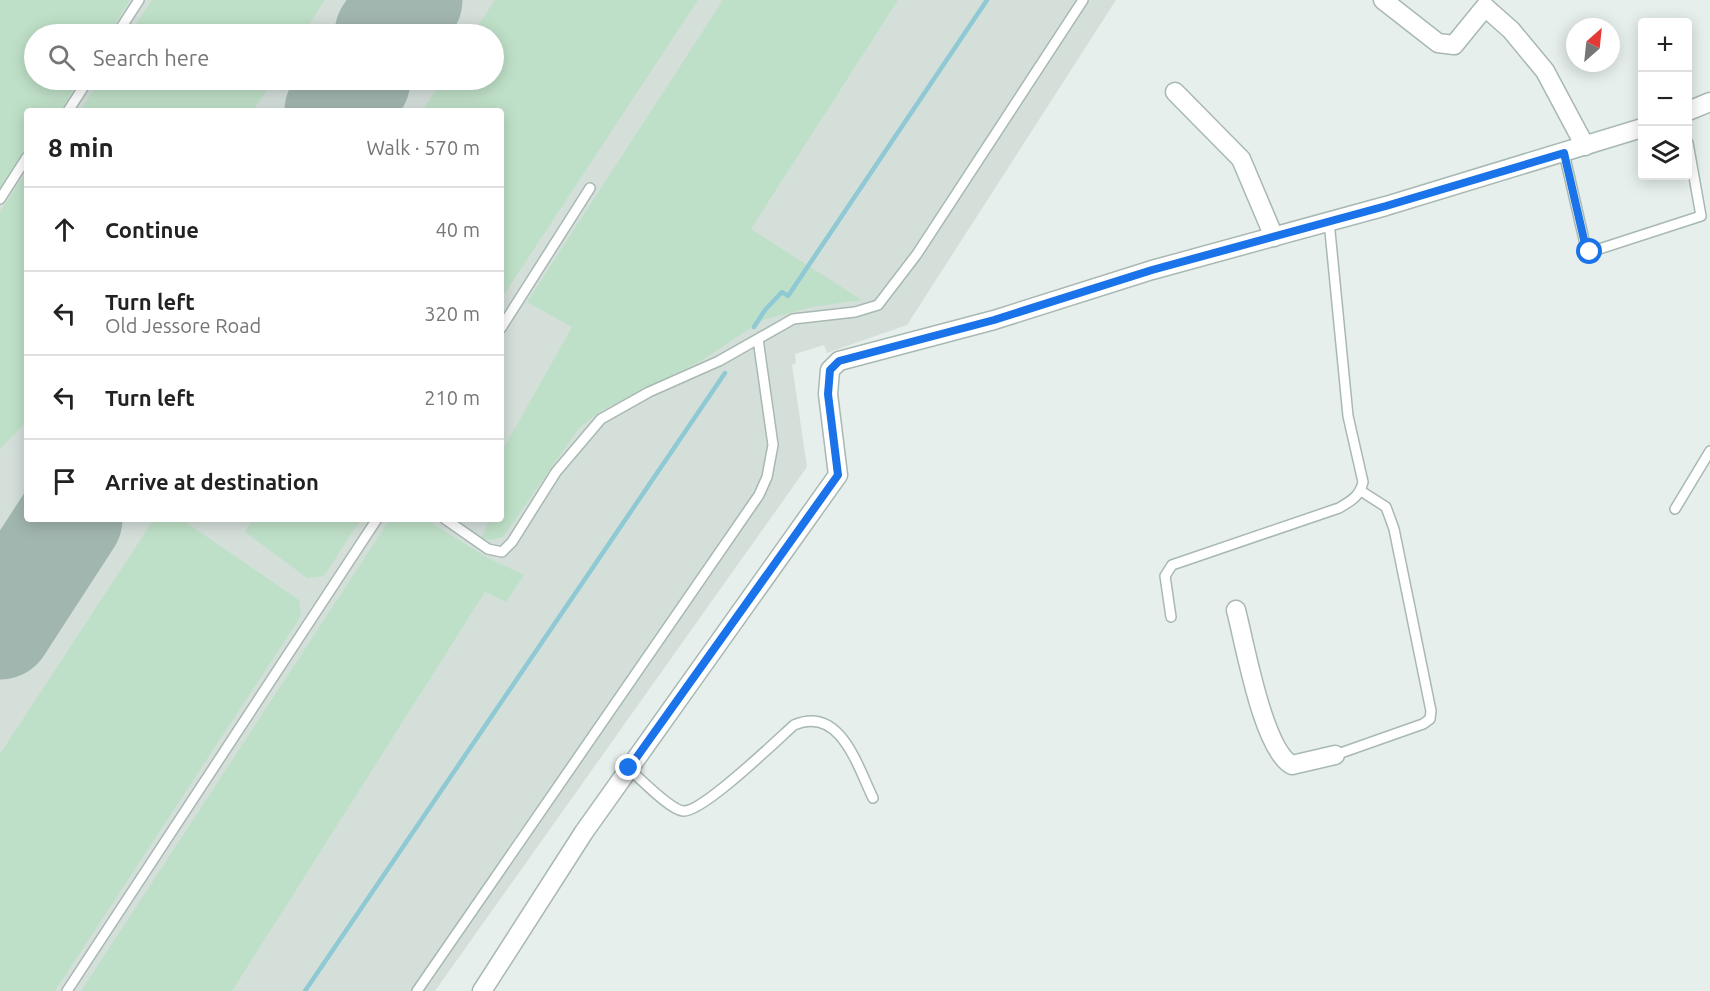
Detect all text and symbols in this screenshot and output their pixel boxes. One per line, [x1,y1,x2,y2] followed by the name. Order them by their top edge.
[1566,18,1620,72] north arrow
[1638,18,1692,180] map controls
[1638,18,1692,72] button: +
[24,24,504,90] search box
[45,41,78,74] icon: search
[93,45,209,70] text: Search here
[1638,72,1692,126] button: −
[1638,126,1692,180] button: layers
[48,133,114,162] text: 8 min
[367,136,480,159] text: Walk · 570 m
[48,213,81,246] icon: ahead
[105,217,199,242] text: Continue
[436,218,480,241] text: 40 m
[1576,238,1602,264] route start
[105,289,195,314] text: Turn left
[48,297,81,330] icon: left
[424,302,480,325] text: 320 m
[105,314,261,337] text: Old Jessore Road
[48,381,81,414] icon: left
[105,385,195,410] text: Turn left
[424,386,480,409] text: 210 m
[48,465,81,498] icon: arrive
[105,469,319,494] text: Arrive at destination
[615,754,641,780] route end

